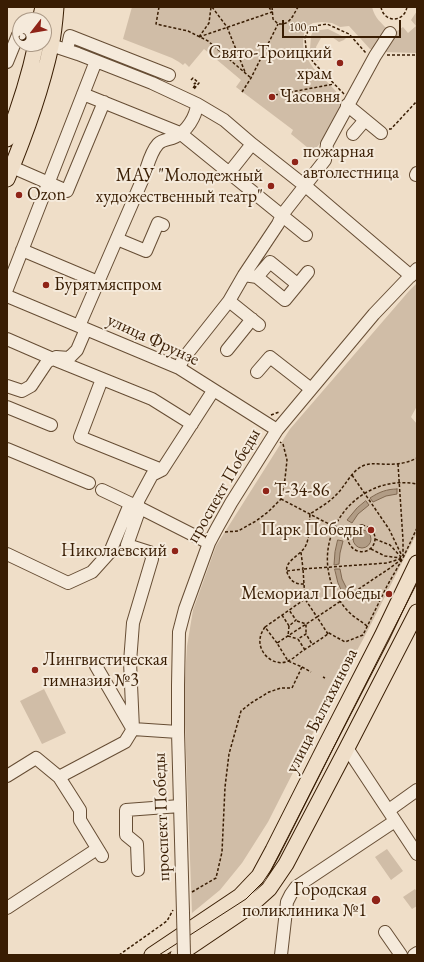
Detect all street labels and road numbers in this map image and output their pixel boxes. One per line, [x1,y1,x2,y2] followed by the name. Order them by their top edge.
[103,309,203,371] street label: улица Фрунзе
[183,425,265,547] street label: проспект Победы
[281,645,363,777] street label: улица Балтахинова
[149,752,175,882] street label: проспект Победы

